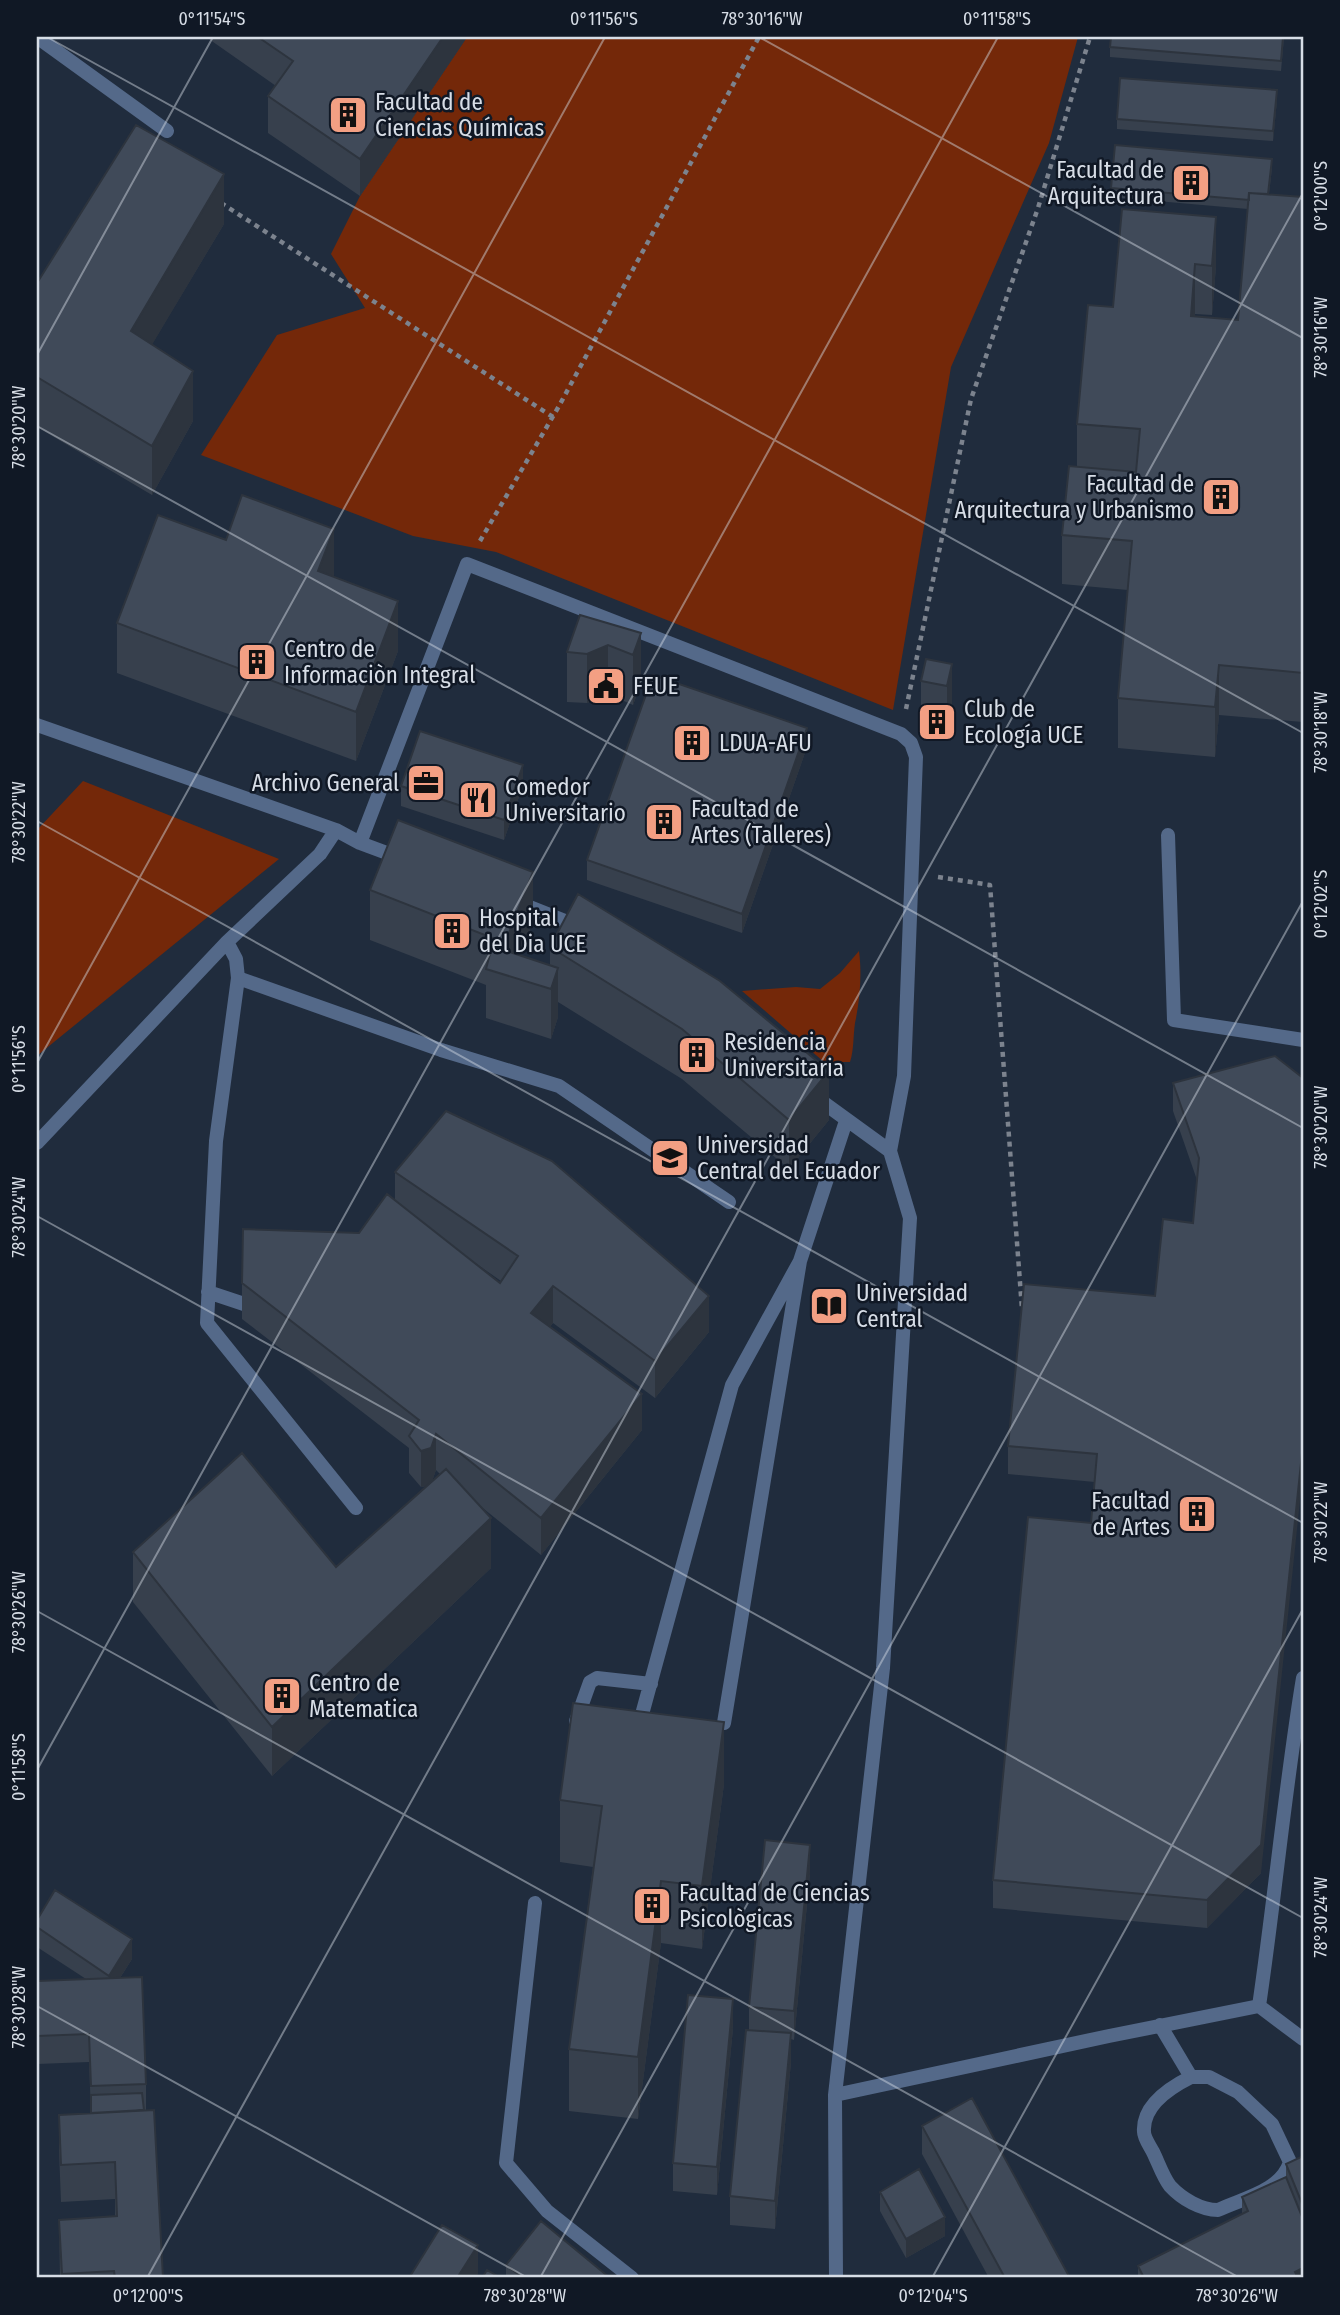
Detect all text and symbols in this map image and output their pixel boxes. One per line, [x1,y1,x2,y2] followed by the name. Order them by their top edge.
[178,8,246,30] text: 0°11'54"S
[570,8,638,30] text: 0°11'56"S
[721,8,803,30] text: 78°30'16"W
[963,8,1031,30] text: 0°11'58"S
[375,88,544,142] place label: Facultad de Ciencias Químicas
[327,94,369,136] building icon: Facultad de Ciencias Químicas
[1048,156,1164,210] place label: Facultad de Arquitectura
[1310,161,1332,231] text: 0°12'00"S
[1170,162,1212,204] building icon: Facultad de Arquitectura
[1310,296,1332,378] text: 78°30'16"W
[8,385,30,468] text: 78°30'20"W
[954,470,1194,524] place label: Facultad de Arquitectura y Urbanismo
[1200,476,1242,518] building icon: Facultad de Arquitectura y Urbanismo
[284,635,475,689] place label: Centro de Informaciòn Integral
[236,641,278,683] building icon: Centro de Informaciòn Integral
[585,665,627,707] public building icon: FEUE
[633,672,678,700] place label: FEUE
[1310,691,1332,773] text: 78°30'18"W
[964,695,1083,749] place label: Club de Ecología UCE
[916,701,958,743] building icon: Club de Ecología UCE
[671,722,713,764] building icon: LDUA-AFU
[719,729,812,757] place label: LDUA-AFU
[405,762,447,804] office icon: Archivo General
[252,769,399,797] place label: Archivo General
[505,773,626,827] place label: Comedor Universitario
[457,779,499,821] restaurant icon: Comedor Universitario
[8,781,30,863] text: 78°30'22"W
[691,795,831,849] place label: Facultad de Artes (Talleres)
[643,801,685,843] building icon: Facultad de Artes (Talleres)
[1310,869,1332,939] text: 0°12'02"S
[479,904,586,958] place label: Hospital del Dia UCE
[431,910,473,952] building icon: Hospital del Dia UCE
[8,1025,30,1093] text: 0°11'56"S
[724,1028,844,1082] place label: Residencia Universitaria
[676,1034,718,1076] building icon: Residencia Universitaria
[1310,1085,1332,1168] text: 78°30'20"W
[697,1131,880,1185] place label: Universidad Central del Ecuador
[649,1137,691,1179] school or university icon: Universidad Central del Ecuador
[8,1176,30,1258] text: 78°30'24"W
[856,1279,968,1333] place label: Universidad Central
[808,1285,850,1327] library icon: Universidad Central
[1310,1481,1332,1563] text: 78°30'22"W
[1091,1487,1170,1541] place label: Facultad de Artes
[1176,1493,1218,1535] building icon: Facultad de Artes
[8,1570,30,1653] text: 78°30'26"W
[309,1669,418,1723] place label: Centro de Matematica
[261,1675,303,1717] building icon: Centro de Matematica
[8,1733,30,1801] text: 0°11'58"S
[1310,1876,1332,1958] text: 78°30'24"W
[679,1879,870,1933] place label: Facultad de Ciencias Psicològicas
[631,1885,673,1927] building icon: Facultad de Ciencias Psicològicas
[8,1965,30,2048] text: 78°30'28"W
[113,2285,183,2307] text: 0°12'00"S
[484,2285,567,2307] text: 78°30'28"W
[898,2285,968,2307] text: 0°12'04"S
[1196,2285,1279,2307] text: 78°30'26"W

